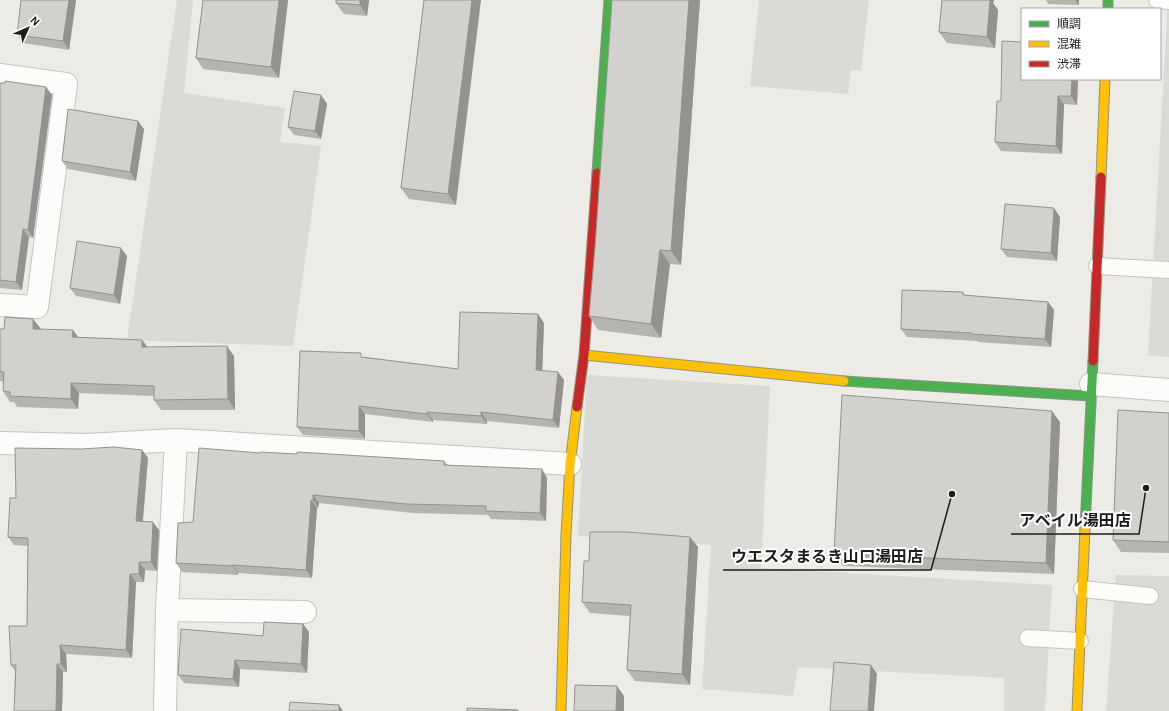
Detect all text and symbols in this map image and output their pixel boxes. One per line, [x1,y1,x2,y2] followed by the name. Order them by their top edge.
[8,8,48,48] north arrow
[1021,8,1161,80] legend
[27,13,43,29] text: N
[1057,16,1081,31] text: 順調
[1057,36,1081,51] text: 混雑
[1057,56,1081,71] text: 渋滞
[1011,506,1139,534] callout: アベイル湯田店
[1019,511,1131,530] text: アベイル湯田店
[723,542,931,570] callout: ウエスタまるき山口湯田店
[731,547,923,566] text: ウエスタまるき山口湯田店

